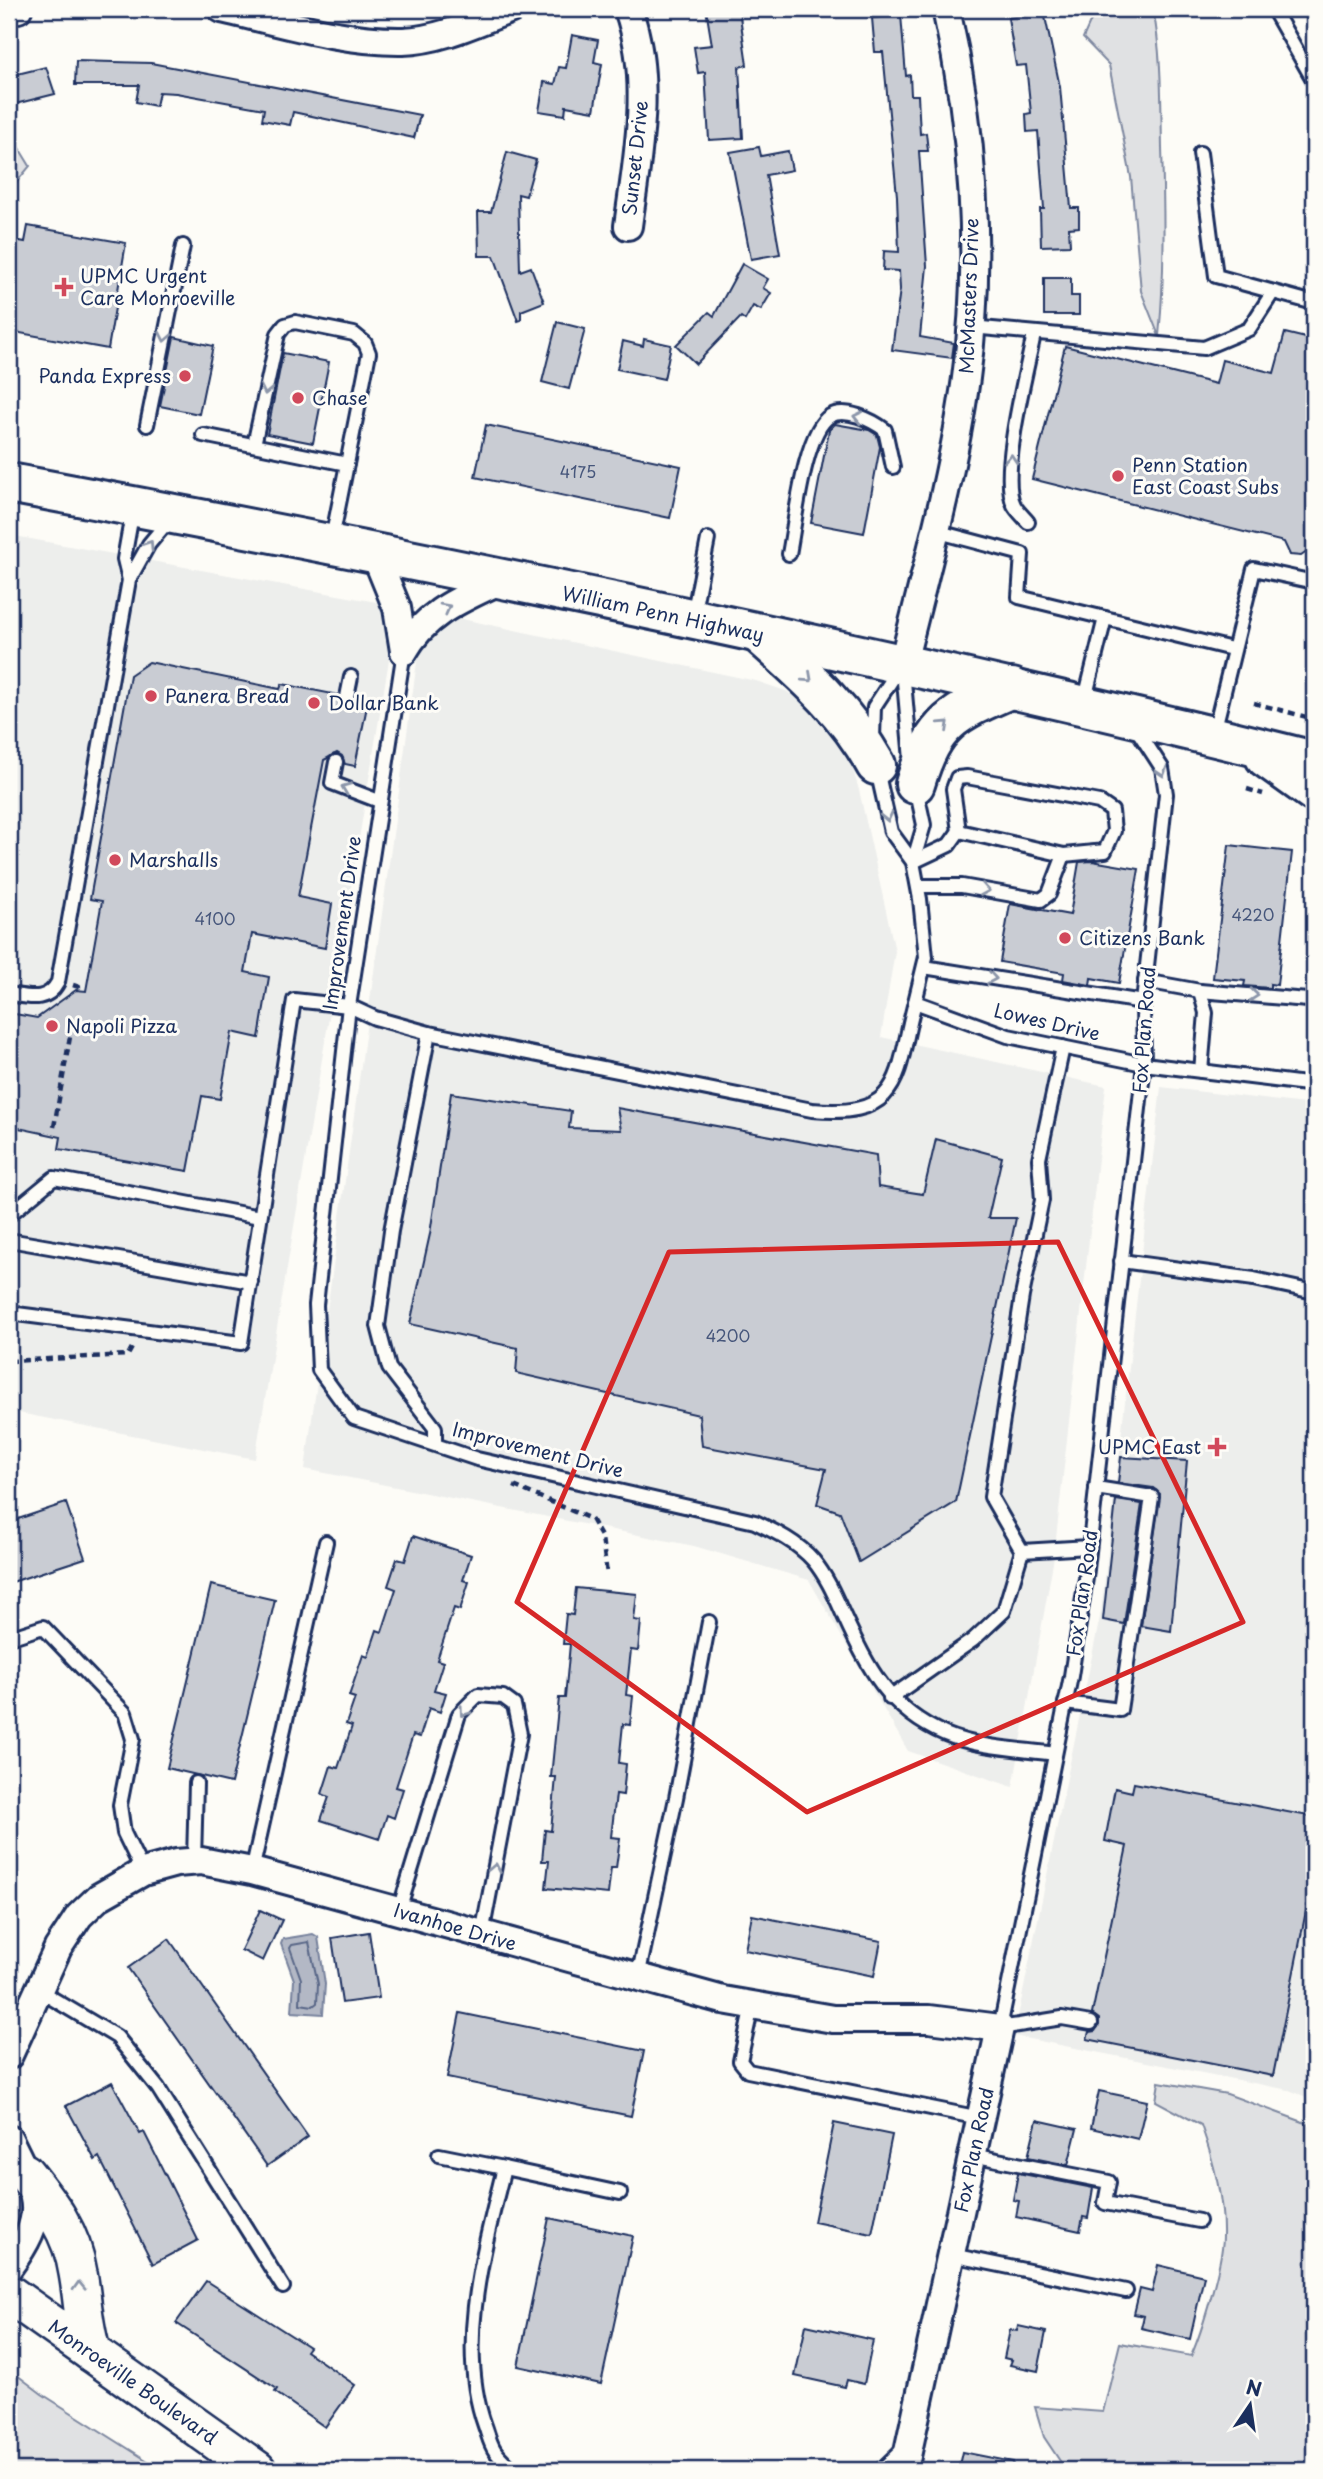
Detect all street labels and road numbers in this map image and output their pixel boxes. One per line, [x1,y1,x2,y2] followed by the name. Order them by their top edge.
[614,99,654,217] street label: Sunset Drive
[951,217,985,375] street label: McMasters Drive
[560,578,767,648] street label: William Penn Highway
[315,834,367,1012] street label: Improvement Drive
[1125,965,1161,1095] street label: Fox Plan Road
[992,995,1103,1047] street label: Lowes Drive
[450,1414,627,1484] street label: Improvement Drive
[1058,1528,1104,1658] street label: Fox Plan Road
[391,1895,520,1957] street label: Ivanhoe Drive
[946,2085,1000,2215] street label: Fox Plan Road
[43,2312,224,2451] street label: Monroeville Boulevard

